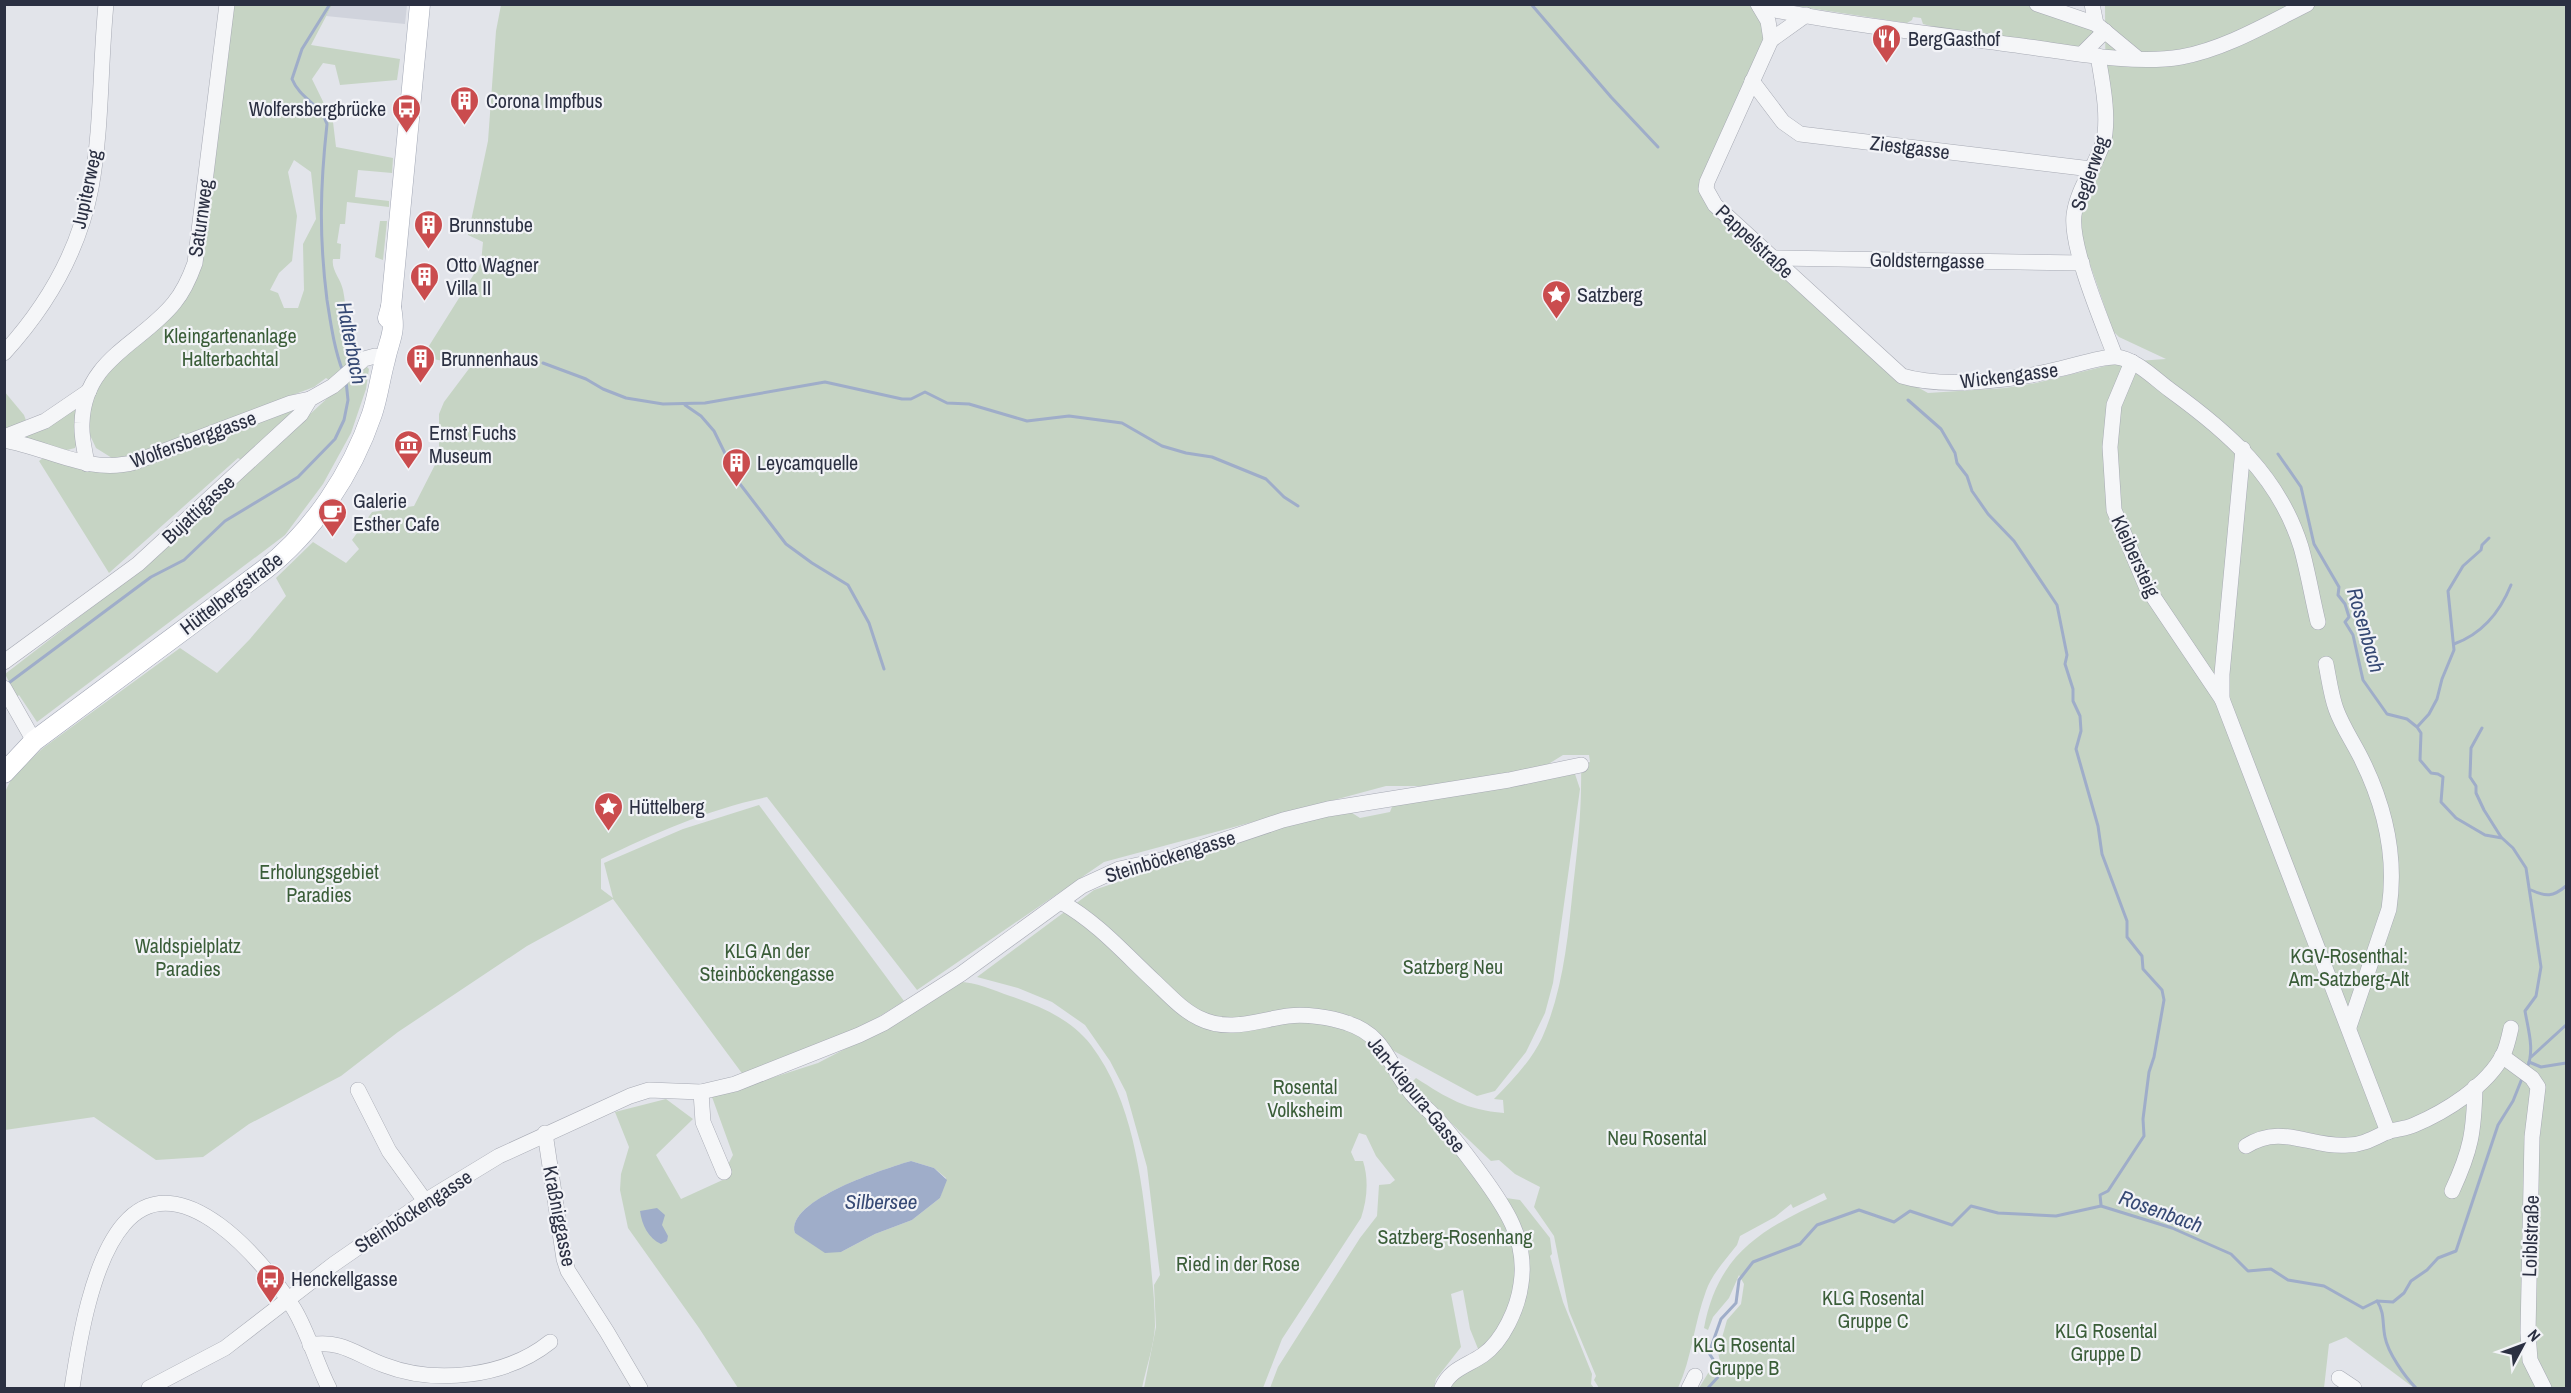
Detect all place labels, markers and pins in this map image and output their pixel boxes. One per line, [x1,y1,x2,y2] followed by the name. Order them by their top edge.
[1871,22,1903,64] restaurant icon: BergGasthof
[1908,25,2001,52] place label: BergGasthof
[449,84,481,126] building icon: Corona Impfbus
[486,87,603,114] place label: Corona Impfbus
[391,92,423,134] bus stop icon: Wolfersbergbrücke
[249,95,386,122] place label: Wolfersbergbrücke
[412,208,444,250] building icon: Brunnstube
[449,211,533,238] place label: Brunnstube
[446,251,539,301] place label: Otto Wagner Villa II
[409,260,441,302] building icon: Otto Wagner Villa II
[1540,278,1572,320] place icon: Satzberg
[1577,281,1643,308] place label: Satzberg
[404,342,436,384] building icon: Brunnenhaus
[441,345,539,372] place label: Brunnenhaus
[429,419,517,469] place label: Ernst Fuchs Museum
[392,428,424,470] museum icon: Ernst Fuchs Museum
[720,446,752,488] building icon: Leycamquelle
[757,449,858,476] place label: Leycamquelle
[353,487,440,537] place label: Galerie Esther Cafe
[316,496,348,538] cafe icon: Galerie Esther Cafe
[592,790,624,832] place icon: Hüttelberg
[629,793,705,820] place label: Hüttelberg
[254,1262,286,1304] bus stop icon: Henckellgasse
[291,1265,398,1292] place label: Henckellgasse

